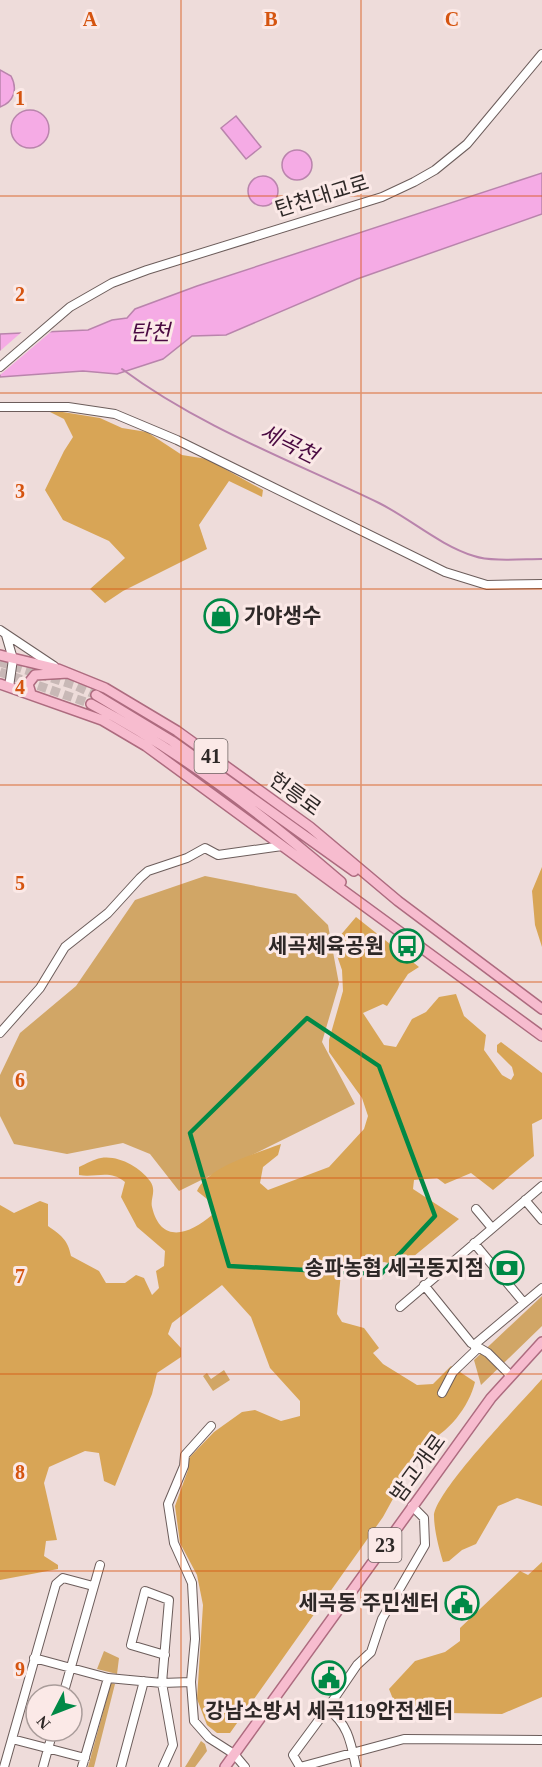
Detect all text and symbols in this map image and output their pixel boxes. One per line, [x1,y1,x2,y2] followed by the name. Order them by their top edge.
[83,8,98,30] text: A
[264,8,278,30] text: B
[445,8,459,30] text: C
[15,87,25,109] text: 1
[272,170,372,222] street label: 탄천대교로
[15,283,25,305] text: 2
[130,320,173,345] water label: 탄천
[256,419,324,469] water label: 세곡천
[15,480,25,502] text: 3
[203,598,239,634] shop icon: 가야생수
[244,604,321,628] place label: 가야생수
[15,676,25,698] text: 4
[194,739,228,773] road number: 41
[264,767,326,821] street label: 헌릉로
[15,872,25,894] text: 5
[389,928,425,964] bus stop icon: 세곡체육공원
[268,934,384,958] place label: 세곡체육공원
[15,1069,25,1091] text: 6
[489,1250,525,1286] bank icon: 송파농협 세곡동지점
[305,1256,484,1280] place label: 송파농협 세곡동지점
[15,1265,25,1287] text: 7
[386,1430,450,1506] street label: 밤고개로
[15,1461,25,1483] text: 8
[368,1528,402,1562] road number: 23
[444,1585,480,1621] public building icon: 세곡동 주민센터
[299,1591,439,1615] place label: 세곡동 주민센터
[15,1658,25,1680] text: 9
[311,1660,347,1696] public building icon: 강남소방서 세곡119안전센터
[24,1683,84,1743] north arrow
[205,1699,453,1723] place label: 강남소방서 세곡119안전센터
[33,1712,53,1733] text: N

